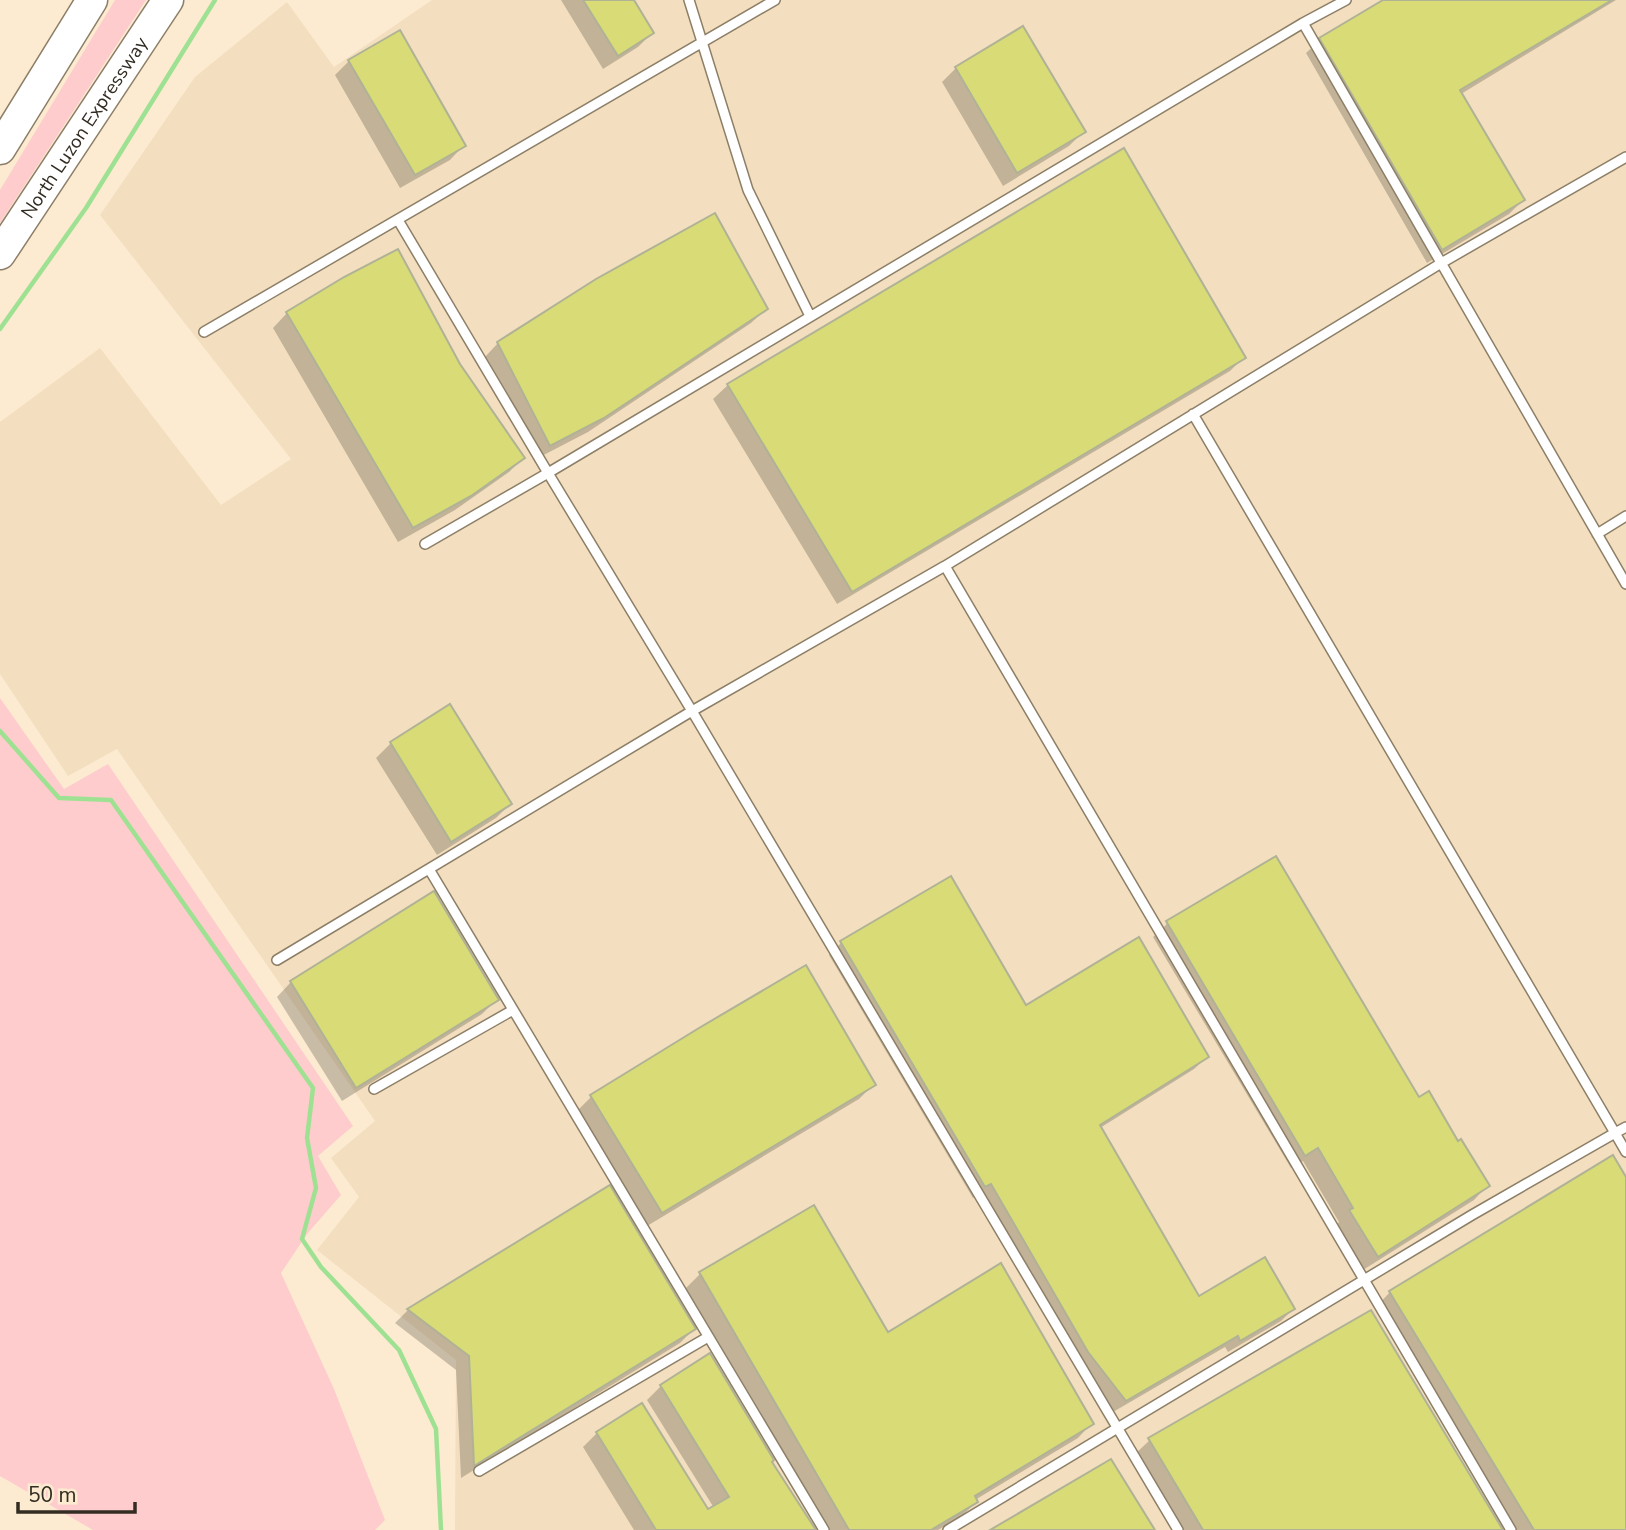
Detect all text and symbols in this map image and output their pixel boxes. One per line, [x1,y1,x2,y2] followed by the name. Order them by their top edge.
[15,32,154,224] street label: North Luzon Expressway
[18,1470,135,1514] scale bar
[28,1481,77,1509] text: 50 m

